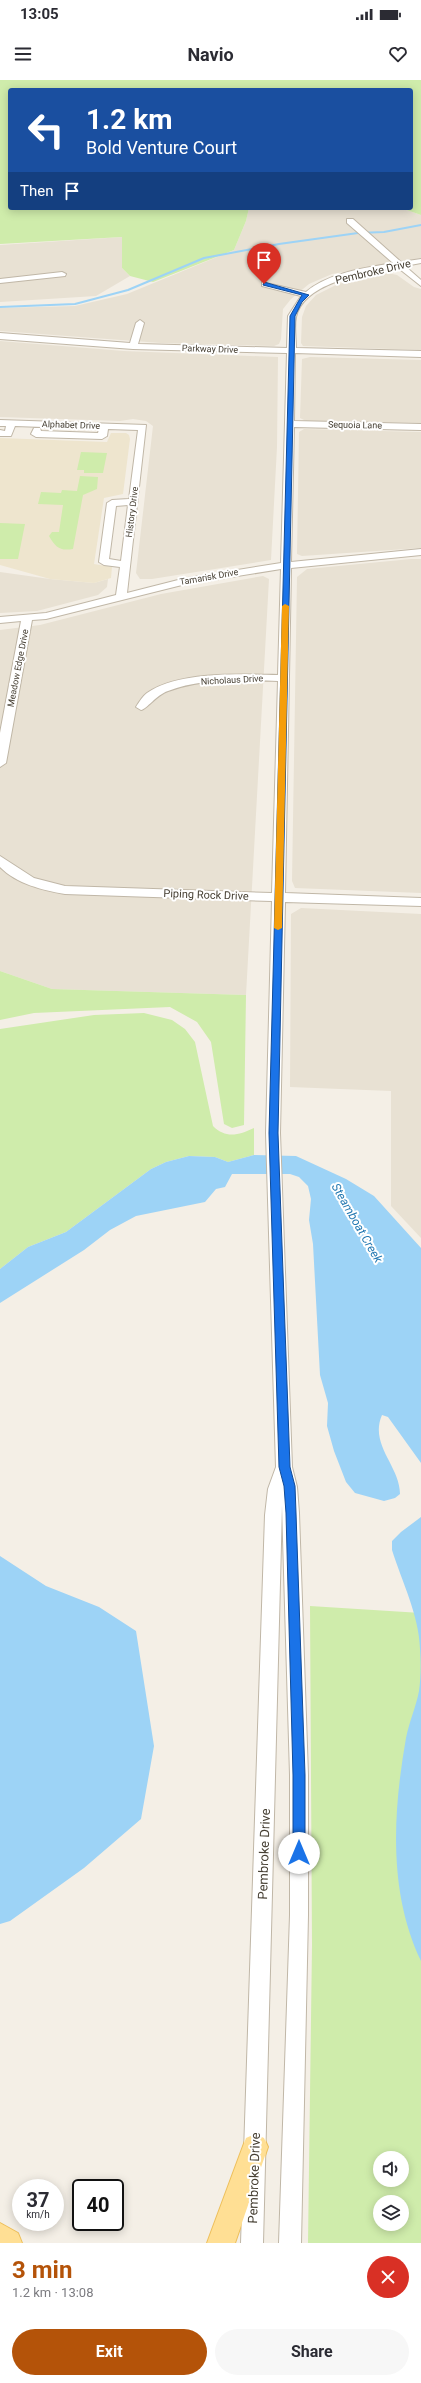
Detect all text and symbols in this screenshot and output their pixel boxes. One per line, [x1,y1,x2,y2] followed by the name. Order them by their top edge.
[20,5,59,23] text: 13:05
[12,43,34,65] icon: menu
[387,43,409,65] icon: heart
[187,44,234,65] text: Navio
[86,103,172,136] text: 1.2 km
[20,104,72,156] icon: left
[86,137,237,158] text: Bold Venture Court
[61,180,83,202] icon: arrive
[20,182,53,200] text: Then
[247,243,281,284] pin
[253,249,275,271] icon: arrive
[334,257,412,287] street label: Pembroke Drive
[182,343,239,355] street label: Parkway Drive
[42,419,100,431] street label: Alphabet Drive
[328,420,382,430] street label: Sequoia Lane
[124,486,140,538] street label: History Drive
[179,567,239,587] street label: Tamarisk Drive
[6,628,30,708] street label: Meadow Edge Drive
[200,673,264,687] street label: Nicholaus Drive
[163,887,249,903] street label: Piping Rock Drive
[329,1181,386,1266] water label: Steamboat Creek
[255,1808,273,1900] street label: Pembroke Drive
[278,1832,320,1874] position arrow
[245,2132,263,2224] street label: Pembroke Drive
[373,2151,409,2231] map controls
[373,2151,409,2187] button: sound
[72,2179,124,2231] speed limit sign: 40
[27,2188,49,2212] text: 37
[373,2195,409,2231] button: layers
[26,2209,50,2220] text: km/h
[12,2256,72,2284] text: 3 min
[367,2256,409,2298] button: close
[12,2285,93,2300] text: 1.2 km · 13:08
[12,2329,207,2375] button: Exit
[215,2329,409,2375] button: Share

